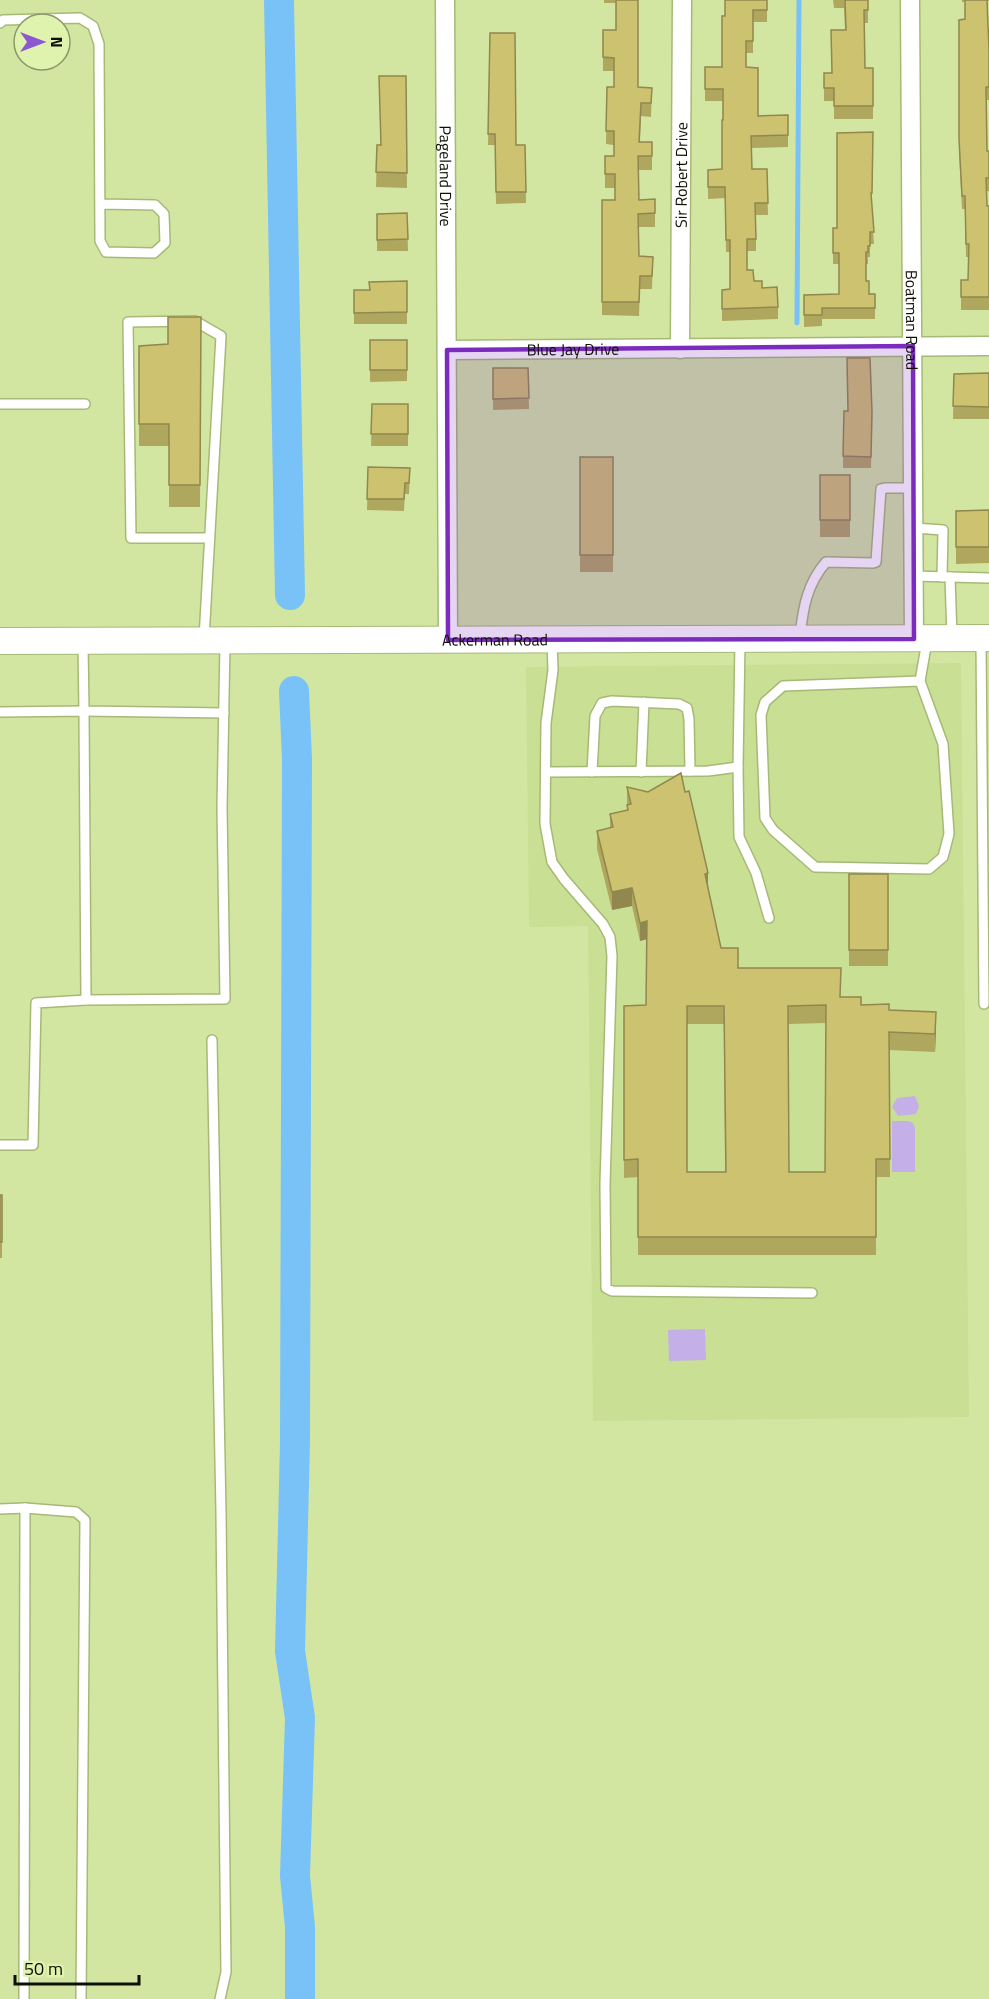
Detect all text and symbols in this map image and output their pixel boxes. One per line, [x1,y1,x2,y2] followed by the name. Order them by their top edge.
[12,12,72,72] north arrow
[45,36,69,48] text: N
[669,122,693,228] street label: Sir Robert Drive
[434,125,458,227] street label: Pageland Drive
[900,270,924,370] street label: Boatman Road
[527,337,619,361] street label: Blue Jay Drive
[442,627,548,652] street label: Ackerman Road
[15,1948,140,1986] scale bar
[24,1955,63,1982] text: 50 m

